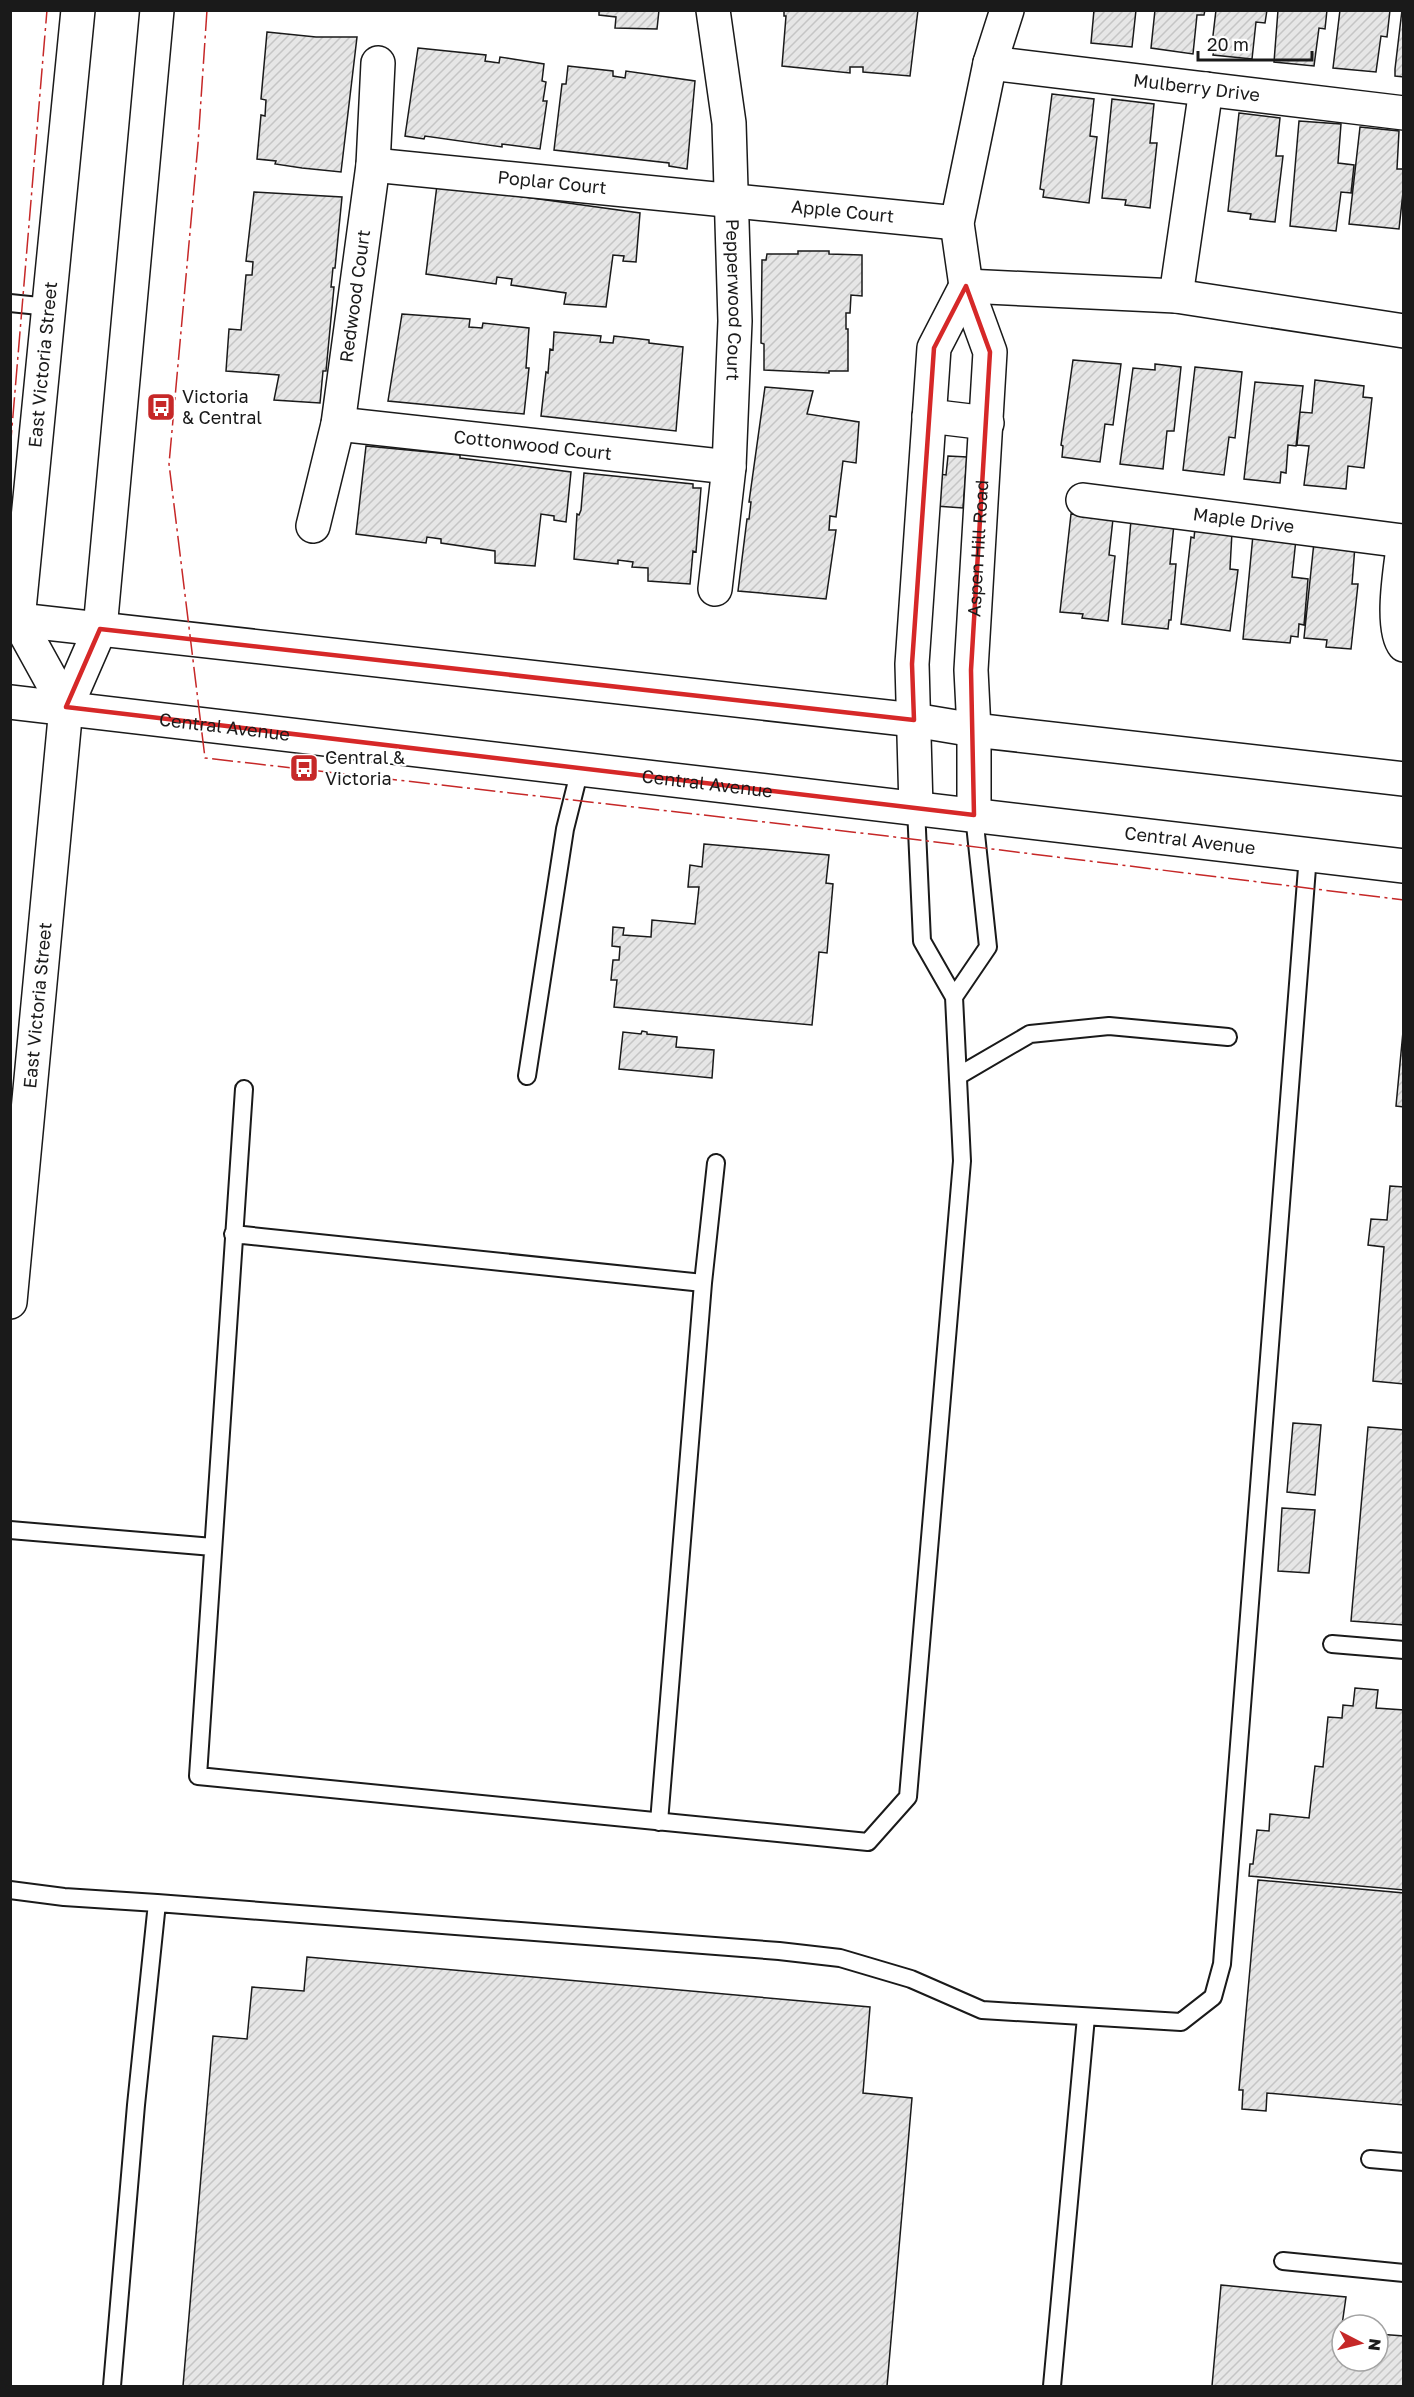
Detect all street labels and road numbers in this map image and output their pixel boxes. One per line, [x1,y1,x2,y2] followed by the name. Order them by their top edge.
[1132,68,1261,106] street label: Mulberry Drive
[497,165,608,198] street label: Poplar Court
[790,195,895,227] street label: Apple Court
[722,218,747,381] street label: Pepperwood Court
[334,228,374,364] street label: Redwood Court
[23,280,61,449] street label: East Victoria Street
[453,425,613,464] street label: Cottonwood Court
[962,479,992,617] street label: Aspen Hill Road
[1192,502,1296,537] street label: Maple Drive
[158,708,291,745] street label: Central Avenue
[641,764,774,802] street label: Central Avenue
[1123,821,1257,858] street label: Central Avenue
[18,921,56,1089] street label: East Victoria Street

